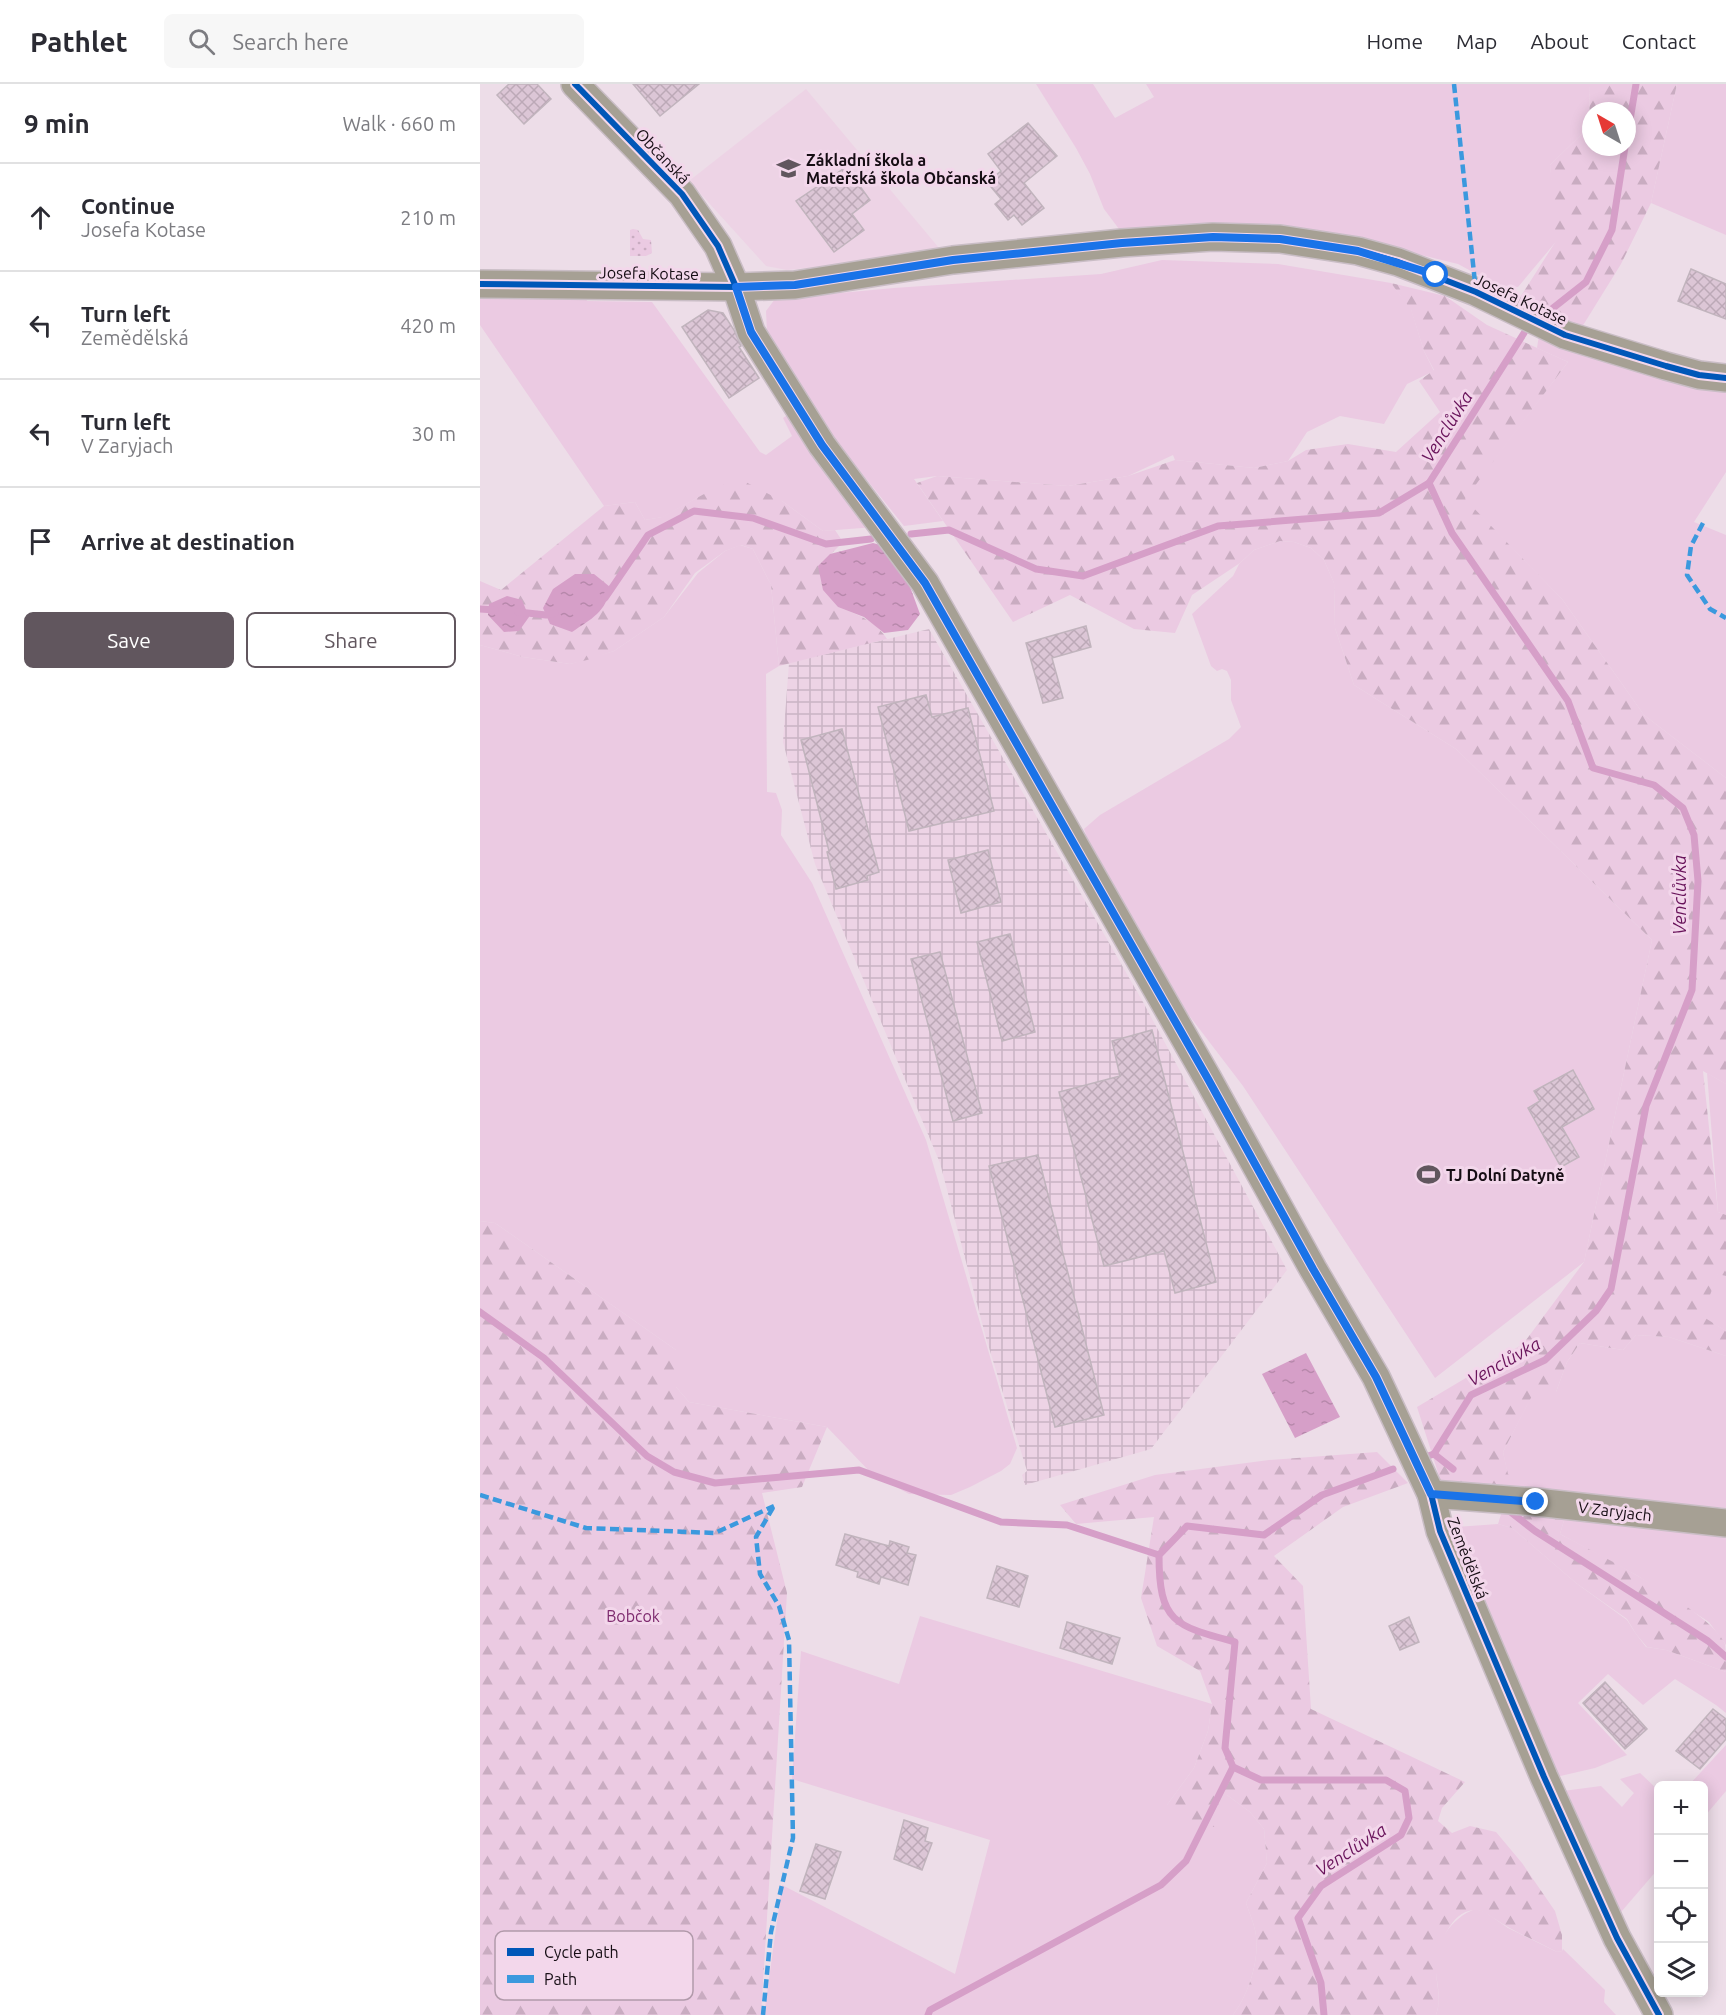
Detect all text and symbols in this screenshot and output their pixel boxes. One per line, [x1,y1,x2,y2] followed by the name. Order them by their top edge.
[164,14,584,68] search box
[185,25,218,58] icon: search
[30,26,128,57] text: Pathlet
[233,29,349,54] text: Search here
[1366,29,1423,53] text: Home
[1456,29,1497,53] text: Map
[1530,29,1589,53] text: About
[1622,29,1696,53] text: Contact
[1582,102,1636,156] north arrow
[24,109,90,138] text: 9 min
[343,112,456,135] text: Walk · 660 m
[632,125,694,187] street label: Občanská
[806,151,996,187] place label: Základní škola a Mateřská škola Občanská
[775,156,801,182] school or university icon: Základní škola a Mateřská škola Občanská
[81,193,175,218] text: Continue
[24,201,57,234] icon: ahead
[400,206,456,229] text: 210 m
[81,218,206,241] text: Josefa Kotase
[1422,261,1448,287] route start
[599,263,699,283] street label: Josefa Kotase
[1472,270,1570,328] street label: Josefa Kotase
[81,301,171,326] text: Turn left
[24,309,57,342] icon: left
[400,314,456,337] text: 420 m
[81,326,189,349] text: Zemědělská
[1416,387,1476,466] water label: Venclůvka
[81,409,171,434] text: Turn left
[24,417,57,450] icon: left
[412,422,456,445] text: 30 m
[81,434,173,457] text: V Zaryjach
[24,525,57,558] icon: arrive
[81,529,295,554] text: Arrive at destination
[24,612,234,668] button: Save
[246,612,456,668] button: Share
[1669,855,1689,935] water label: Venclůvka
[1415,1162,1441,1188] sports icon: TJ Dolní Datyně
[1446,1166,1565,1184] place label: TJ Dolní Datyně
[1464,1333,1544,1389] water label: Venclůvka
[1522,1488,1548,1514] route end
[1577,1498,1653,1524] street label: V Zaryjach
[1444,1515,1492,1601] street label: Zemědělská
[606,1607,660,1625] park label: Bobčok
[1654,1781,1708,1997] map controls
[1654,1781,1708,1835] button: +
[1311,1819,1390,1879] water label: Venclůvka
[1654,1835,1708,1889] button: −
[1654,1889,1708,1943] button: locate
[495,1931,693,2000] legend
[544,1943,619,1961] text: Cycle path
[1654,1943,1708,1997] button: layers
[544,1970,577,1988] text: Path

